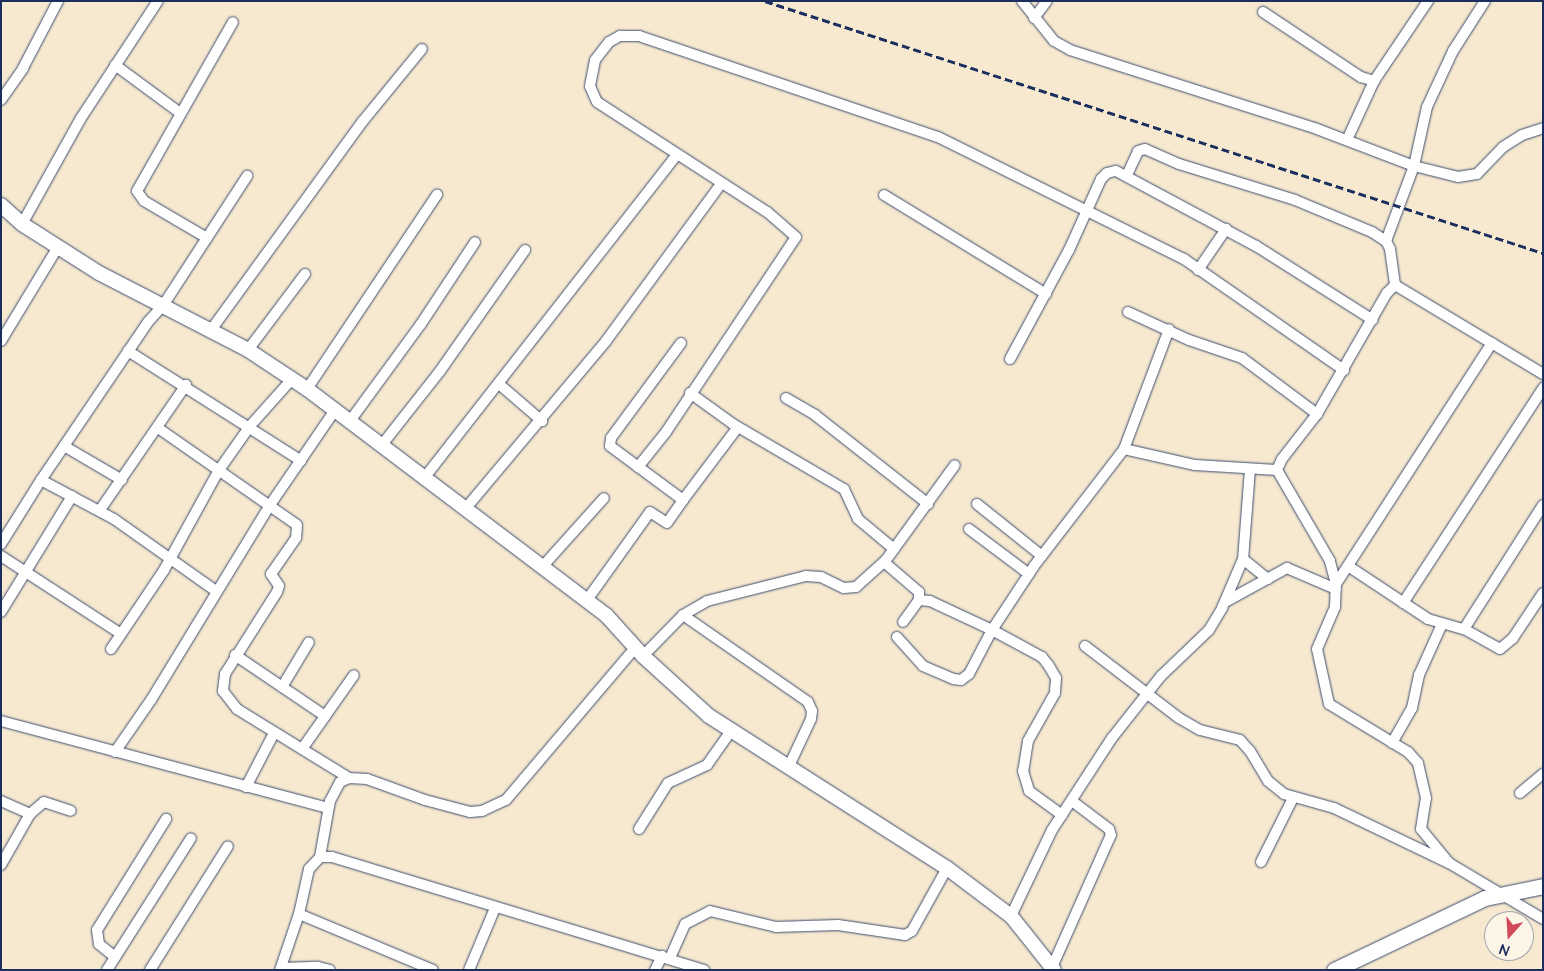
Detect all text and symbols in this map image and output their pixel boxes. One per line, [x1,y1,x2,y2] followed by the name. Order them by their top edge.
[1484,911,1534,961] north arrow
[1497,938,1512,960] text: N

